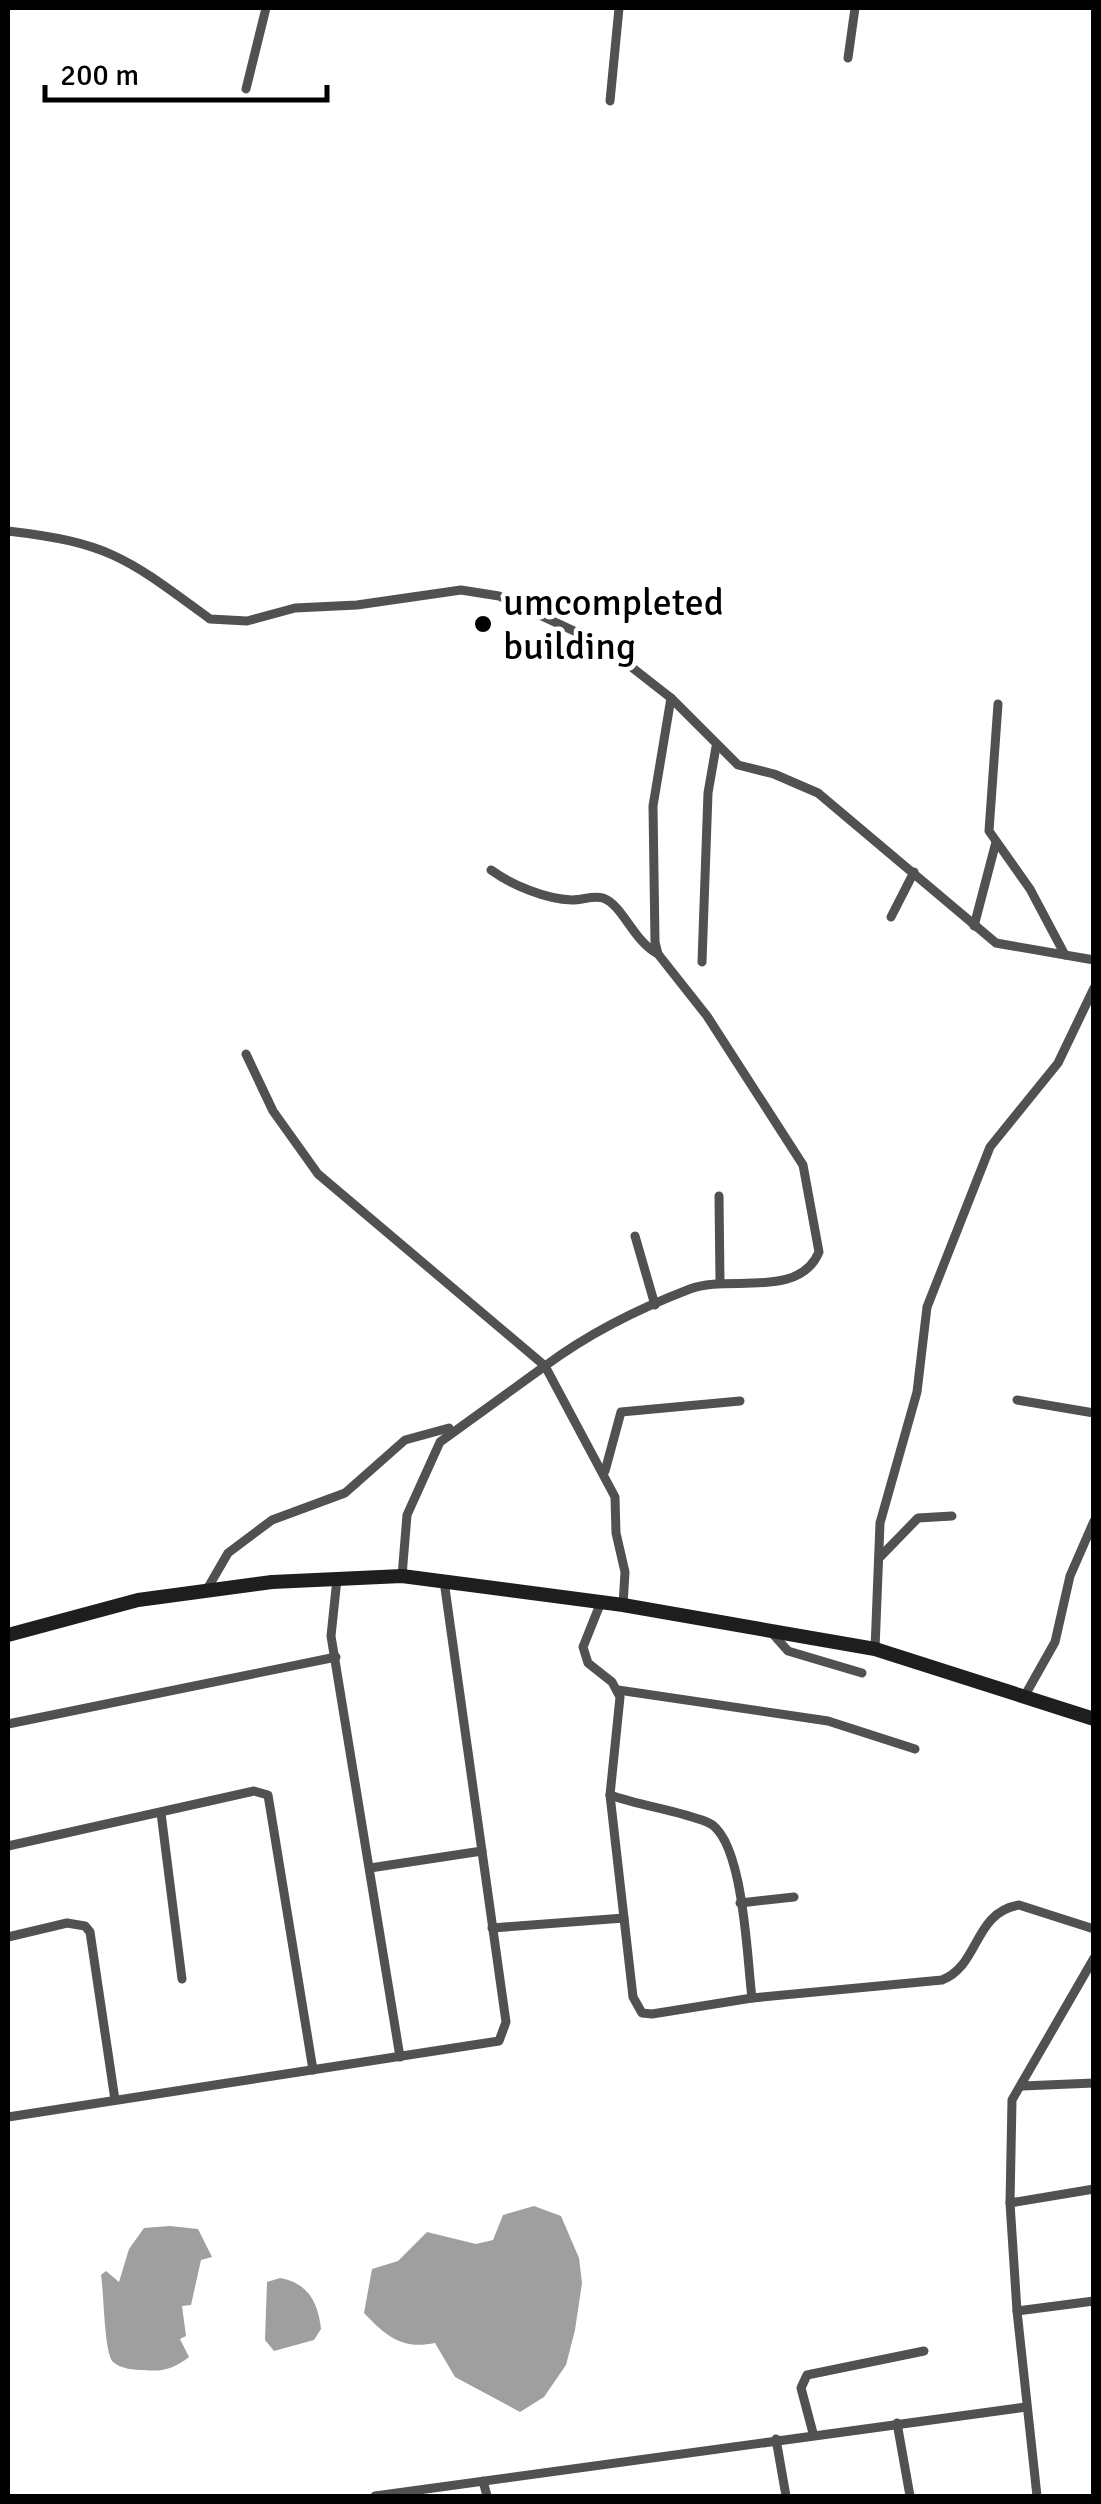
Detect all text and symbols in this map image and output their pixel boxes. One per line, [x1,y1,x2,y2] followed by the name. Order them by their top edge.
[45,40,328,102] scale bar
[60,57,139,94] text: 200 m
[503,579,724,670] place label: umcompleted building
[472,613,494,635] marker: umcompleted building

